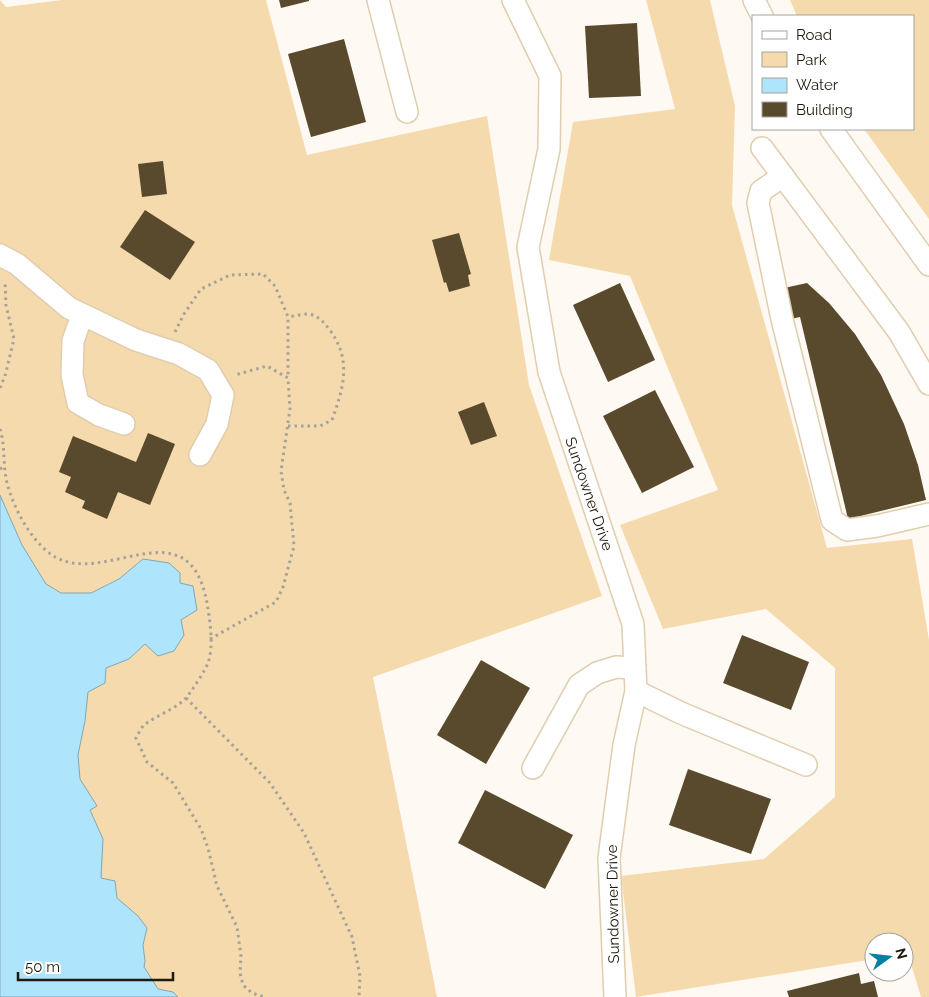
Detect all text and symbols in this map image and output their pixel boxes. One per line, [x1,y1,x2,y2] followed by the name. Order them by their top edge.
[752,15,914,130] legend
[796,26,832,44] text: Road
[796,51,827,69] text: Park
[796,76,839,94] text: Water
[796,101,853,119] text: Building
[561,435,617,553] street label: Sundowner Drive
[603,844,623,964] street label: Sundowner Drive
[864,932,914,982] north arrow
[892,946,911,961] text: N
[18,950,172,982] scale bar
[25,958,60,976] text: 50 m

